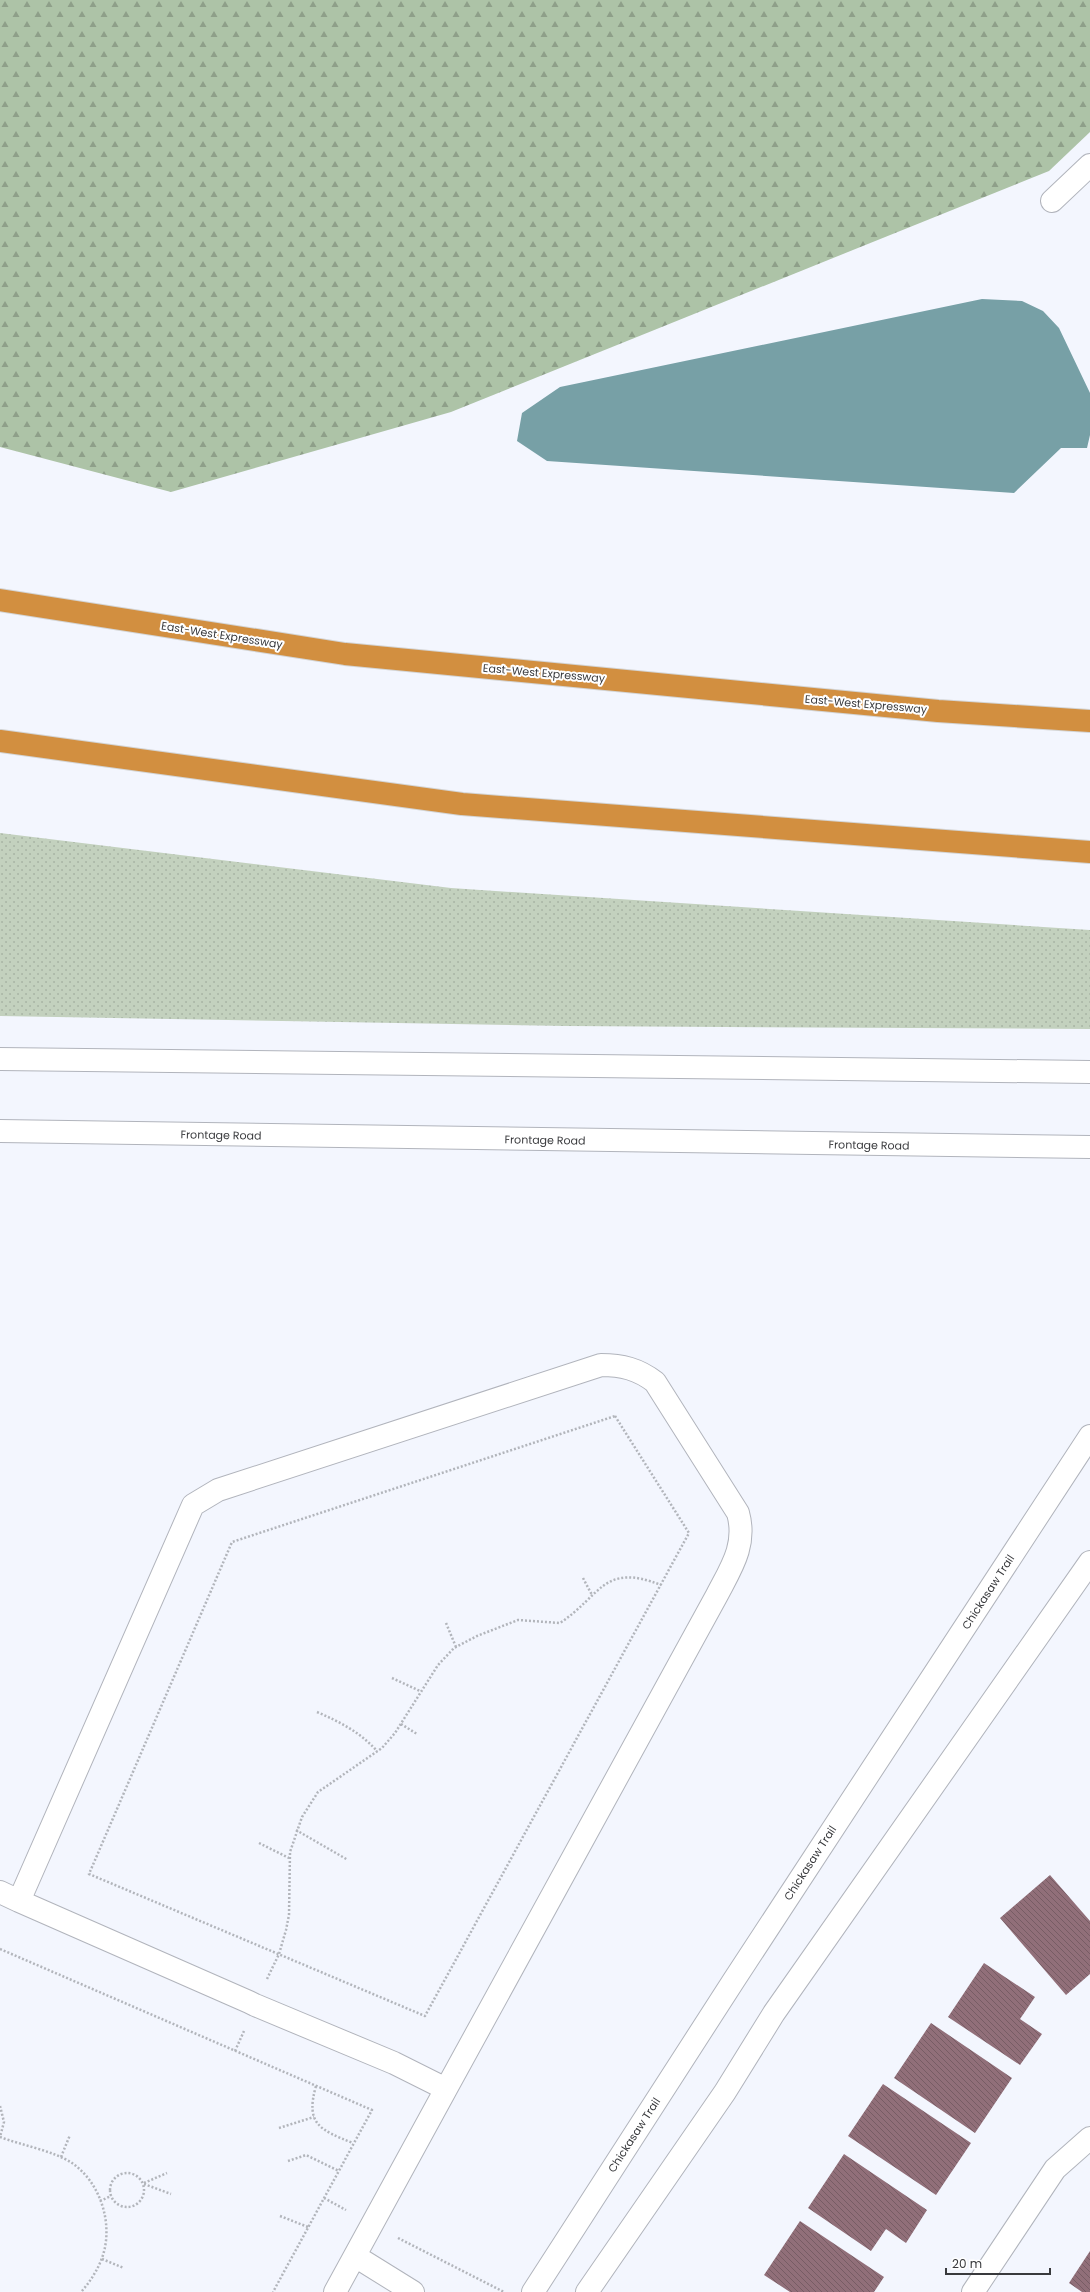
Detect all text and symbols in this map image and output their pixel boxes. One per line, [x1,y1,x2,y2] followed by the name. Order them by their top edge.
[160,618,285,653] street label: East-West Expressway
[482,660,607,686] street label: East-West Expressway
[804,691,929,717] street label: East-West Expressway
[180,1126,262,1144] street label: Frontage Road
[504,1131,586,1149] street label: Frontage Road
[828,1136,910,1154] street label: Frontage Road
[958,1552,1018,1632] street label: Chickasaw Trail
[780,1823,840,1903] street label: Chickasaw Trail
[604,2095,664,2175] street label: Chickasaw Trail
[946,2250,1050,2276] scale bar
[952,2255,982,2272] text: 20 m

